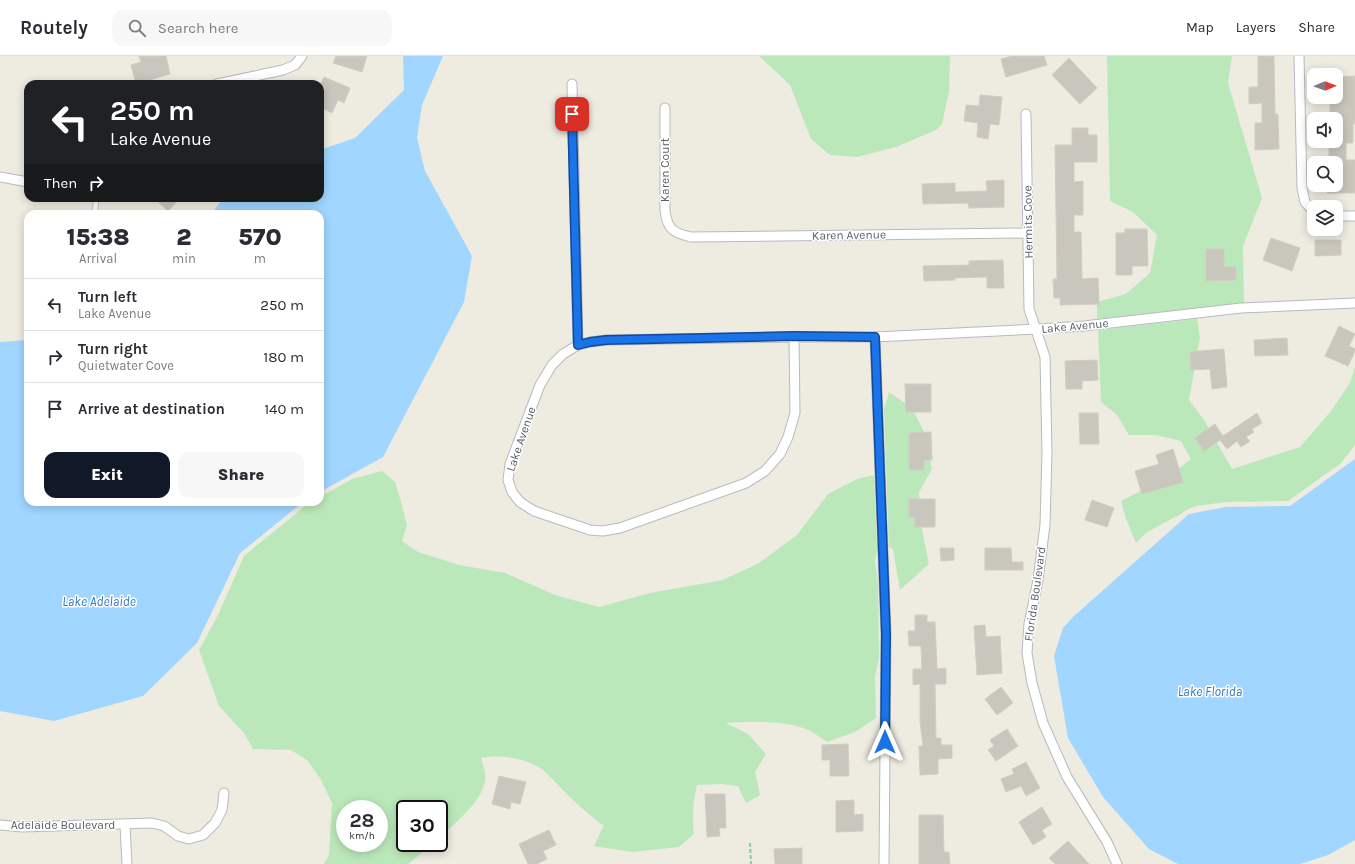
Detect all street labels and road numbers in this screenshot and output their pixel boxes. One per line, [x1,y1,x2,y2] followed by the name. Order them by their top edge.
[658,137,672,202] street label: Karen Court
[1020,185,1036,259] street label: Hermits Cove
[812,227,886,243] street label: Karen Avenue
[1041,316,1109,336] street label: Lake Avenue
[503,405,539,473] street label: Lake Avenue
[1021,546,1049,642] street label: Florida Boulevard
[11,818,115,832] street label: Adelaide Boulevard

